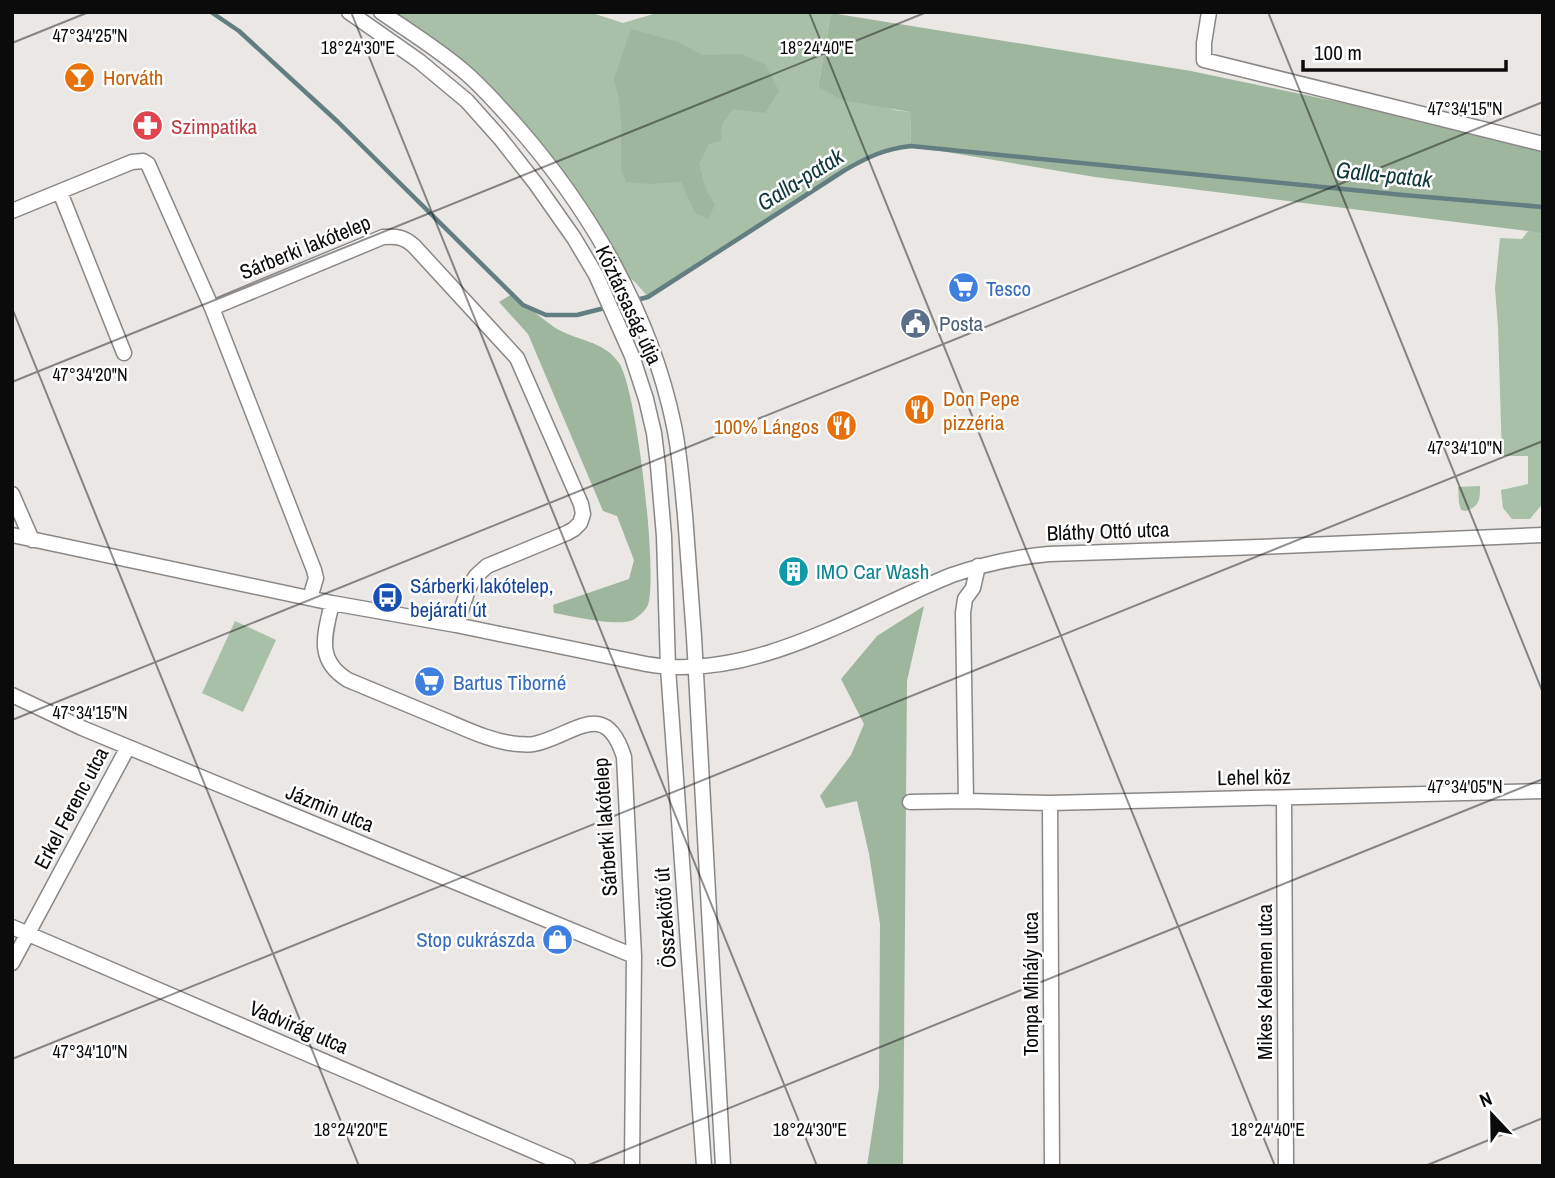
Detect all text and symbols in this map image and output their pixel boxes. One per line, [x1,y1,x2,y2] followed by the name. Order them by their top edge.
[52,23,128,48] text: 47°34'25"N
[1303,28,1506,72] scale bar
[321,35,395,60] text: 18°24'30"E
[780,35,854,60] text: 18°24'40"E
[1314,38,1362,67] text: 100 m
[63,60,97,94] bar icon: Horváth
[103,63,163,92] place label: Horváth
[1427,96,1503,121] text: 47°34'15"N
[131,109,165,143] pharmacy icon: Szimpatika
[171,112,258,141] place label: Szimpatika
[751,139,850,218] water label: Galla-patak
[1334,154,1435,195] water label: Galla-patak
[235,208,375,286] street label: Sárberki lakótelep
[589,241,669,370] street label: Köztársaság útja
[946,271,980,305] supermarket icon: Tesco
[986,274,1031,303] place label: Tesco
[899,306,933,340] public building icon: Posta
[939,309,983,338] place label: Posta
[52,362,128,387] text: 47°34'20"N
[943,384,1020,437] place label: Don Pepe pizzéria
[903,393,937,427] restaurant icon: Don Pepe pizzéria
[825,409,859,443] restaurant icon: 100% Lángos
[714,412,819,441] place label: 100% Lángos
[1427,435,1503,460] text: 47°34'10"N
[1046,514,1170,548] street label: Bláthy Ottó utca
[776,554,810,588] building icon: IMO Car Wash
[816,557,929,586] place label: IMO Car Wash
[410,571,554,624] place label: Sárberki lakótelep, bejárati út
[370,580,404,614] bus stop icon: Sárberki lakótelep, bejárati út
[413,665,447,699] supermarket icon: Bartus Tiborné
[453,668,566,697] place label: Bartus Tiborné
[52,700,128,725] text: 47°34'15"N
[27,742,115,874] street label: Erkel Ferenc utca
[586,757,624,897] street label: Sárberki lakótelep
[1217,762,1291,792] street label: Lehel köz
[1427,774,1503,799] text: 47°34'05"N
[282,777,379,839] street label: Jázmin utca
[647,867,683,969] street label: Összekötő út
[1250,904,1279,1060] street label: Mikes Kelemen utca
[1016,911,1045,1056] street label: Tompa Mihály utca
[541,922,575,956] shop icon: Stop cukrászda
[416,925,535,954] place label: Stop cukrászda
[245,993,353,1061] street label: Vadvirág utca
[52,1039,128,1064] text: 47°34'10"N
[1457,1080,1527,1150] north arrow
[1476,1085,1496,1113] text: N
[314,1117,388,1142] text: 18°24'20"E
[773,1117,847,1142] text: 18°24'30"E
[1231,1117,1305,1142] text: 18°24'40"E

